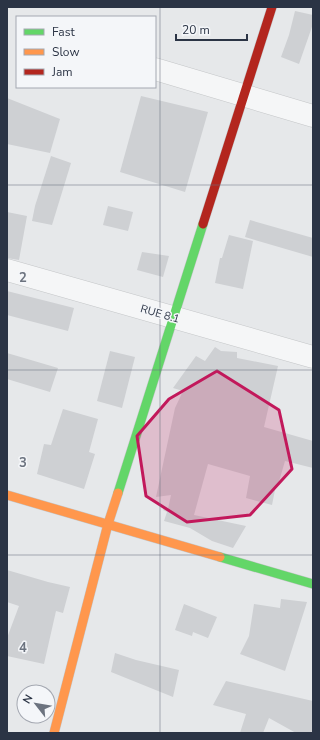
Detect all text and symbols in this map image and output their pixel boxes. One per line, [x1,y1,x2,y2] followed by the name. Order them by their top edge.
[16,16,156,88] legend
[176,16,247,42] scale bar
[182,22,210,38] text: 20 m
[52,24,75,40] text: Fast
[52,44,80,60] text: Slow
[51,64,73,80] text: Jam
[19,269,27,287] text: 2
[139,301,181,327] street label: RUE 8.1
[19,454,27,472] text: 3
[19,639,27,657] text: 4
[16,684,56,724] north arrow
[19,692,36,706] text: N

